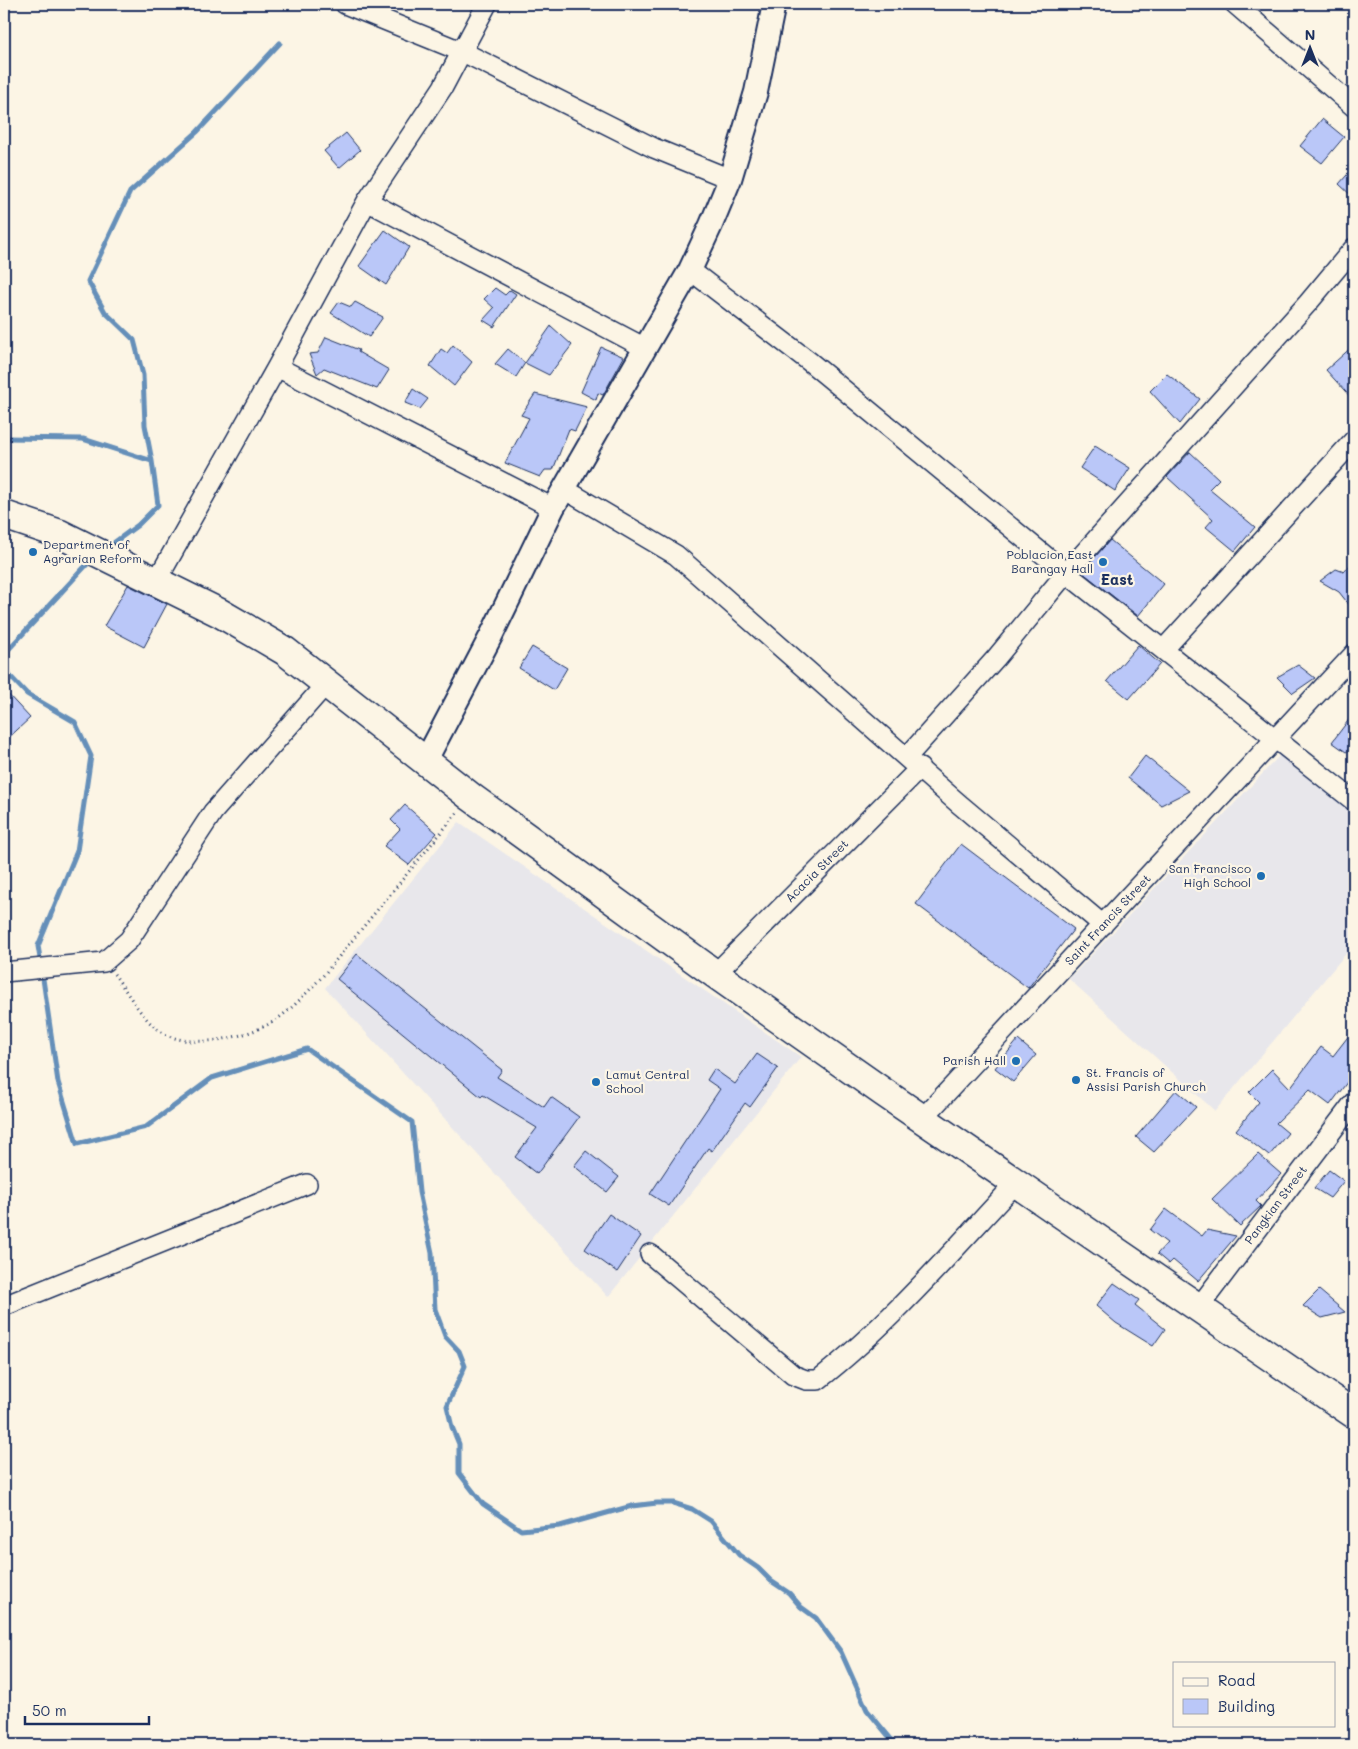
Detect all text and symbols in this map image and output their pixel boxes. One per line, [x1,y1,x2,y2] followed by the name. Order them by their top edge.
[1286,22,1336,72] north arrow
[1305,25,1315,44] text: N
[43,536,142,566] place label: Department of Agrarian Reform
[27,546,39,558] marker: Department of Agrarian Reform
[1007,546,1093,576] place label: Poblacion East Barangay Hall
[1097,556,1109,568] marker: Poblacion East Barangay Hall
[1100,569,1134,589] district label: East
[781,835,851,905] street label: Acacia Street
[1169,860,1251,890] place label: San Francisco High School
[1061,870,1154,968] street label: Saint Francis Street
[1255,870,1267,882] marker: San Francisco High School
[943,1052,1006,1068] place label: Parish Hall
[1010,1055,1022,1067] marker: Parish Hall
[1086,1064,1206,1094] place label: St. Francis of Assisi Parish Church
[606,1066,689,1096] place label: Lamut Central School
[1070,1074,1082,1086] marker: St. Francis of Assisi Parish Church
[590,1076,602,1088] marker: Lamut Central School
[1240,1162,1310,1247] street label: Pangkian Street
[1173,1662,1336,1726] legend
[1218,1670,1255,1690] text: Road
[25,1694,149,1726] scale bar
[1218,1696,1275,1716] text: Building
[32,1700,67,1720] text: 50 m

